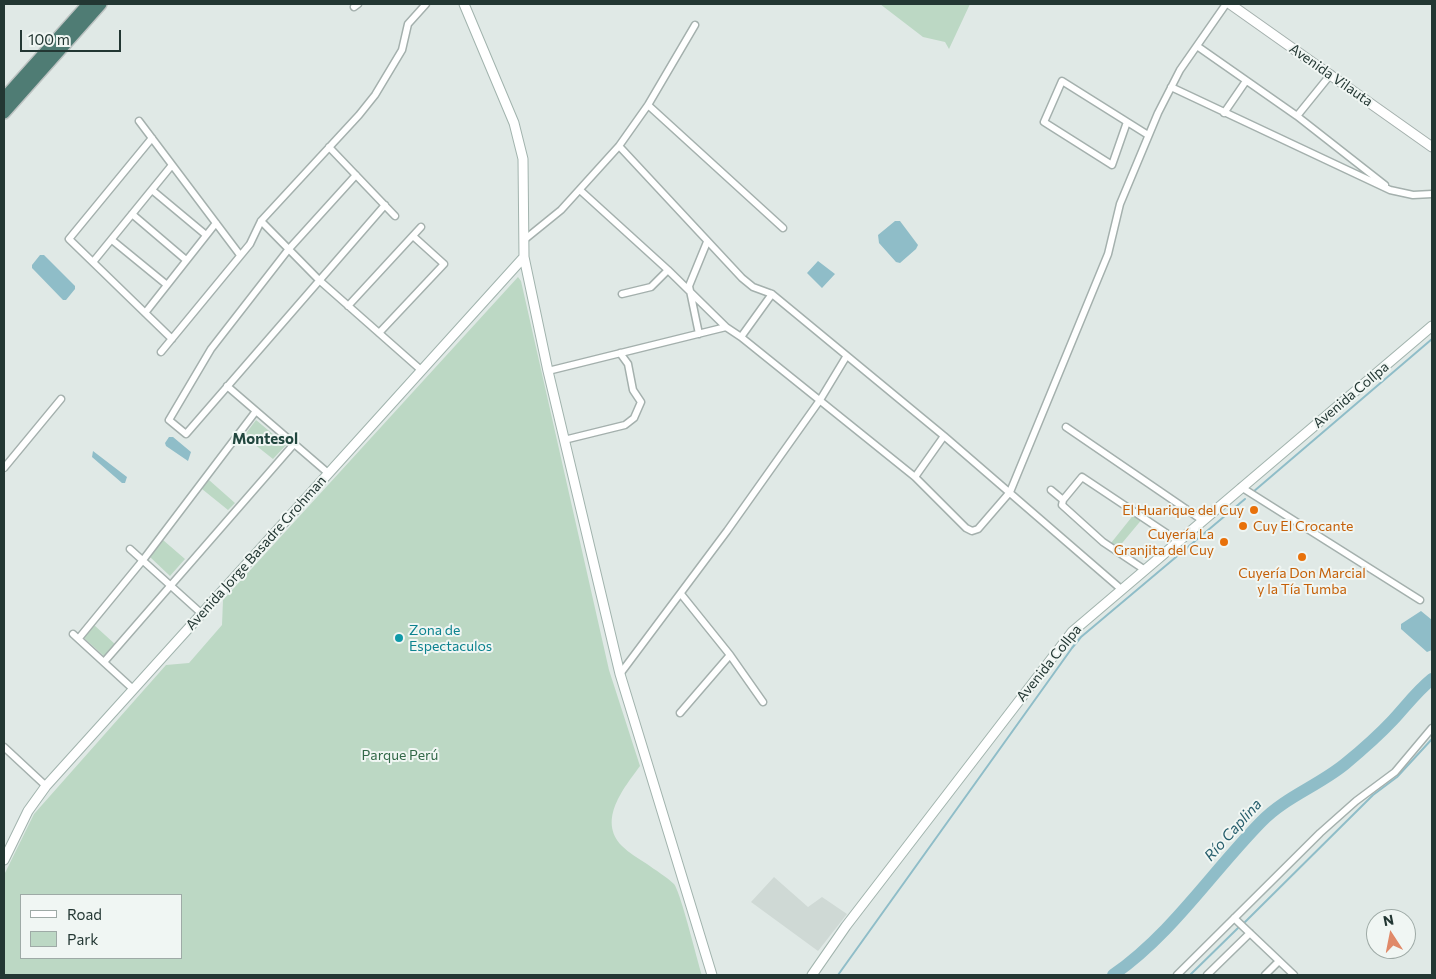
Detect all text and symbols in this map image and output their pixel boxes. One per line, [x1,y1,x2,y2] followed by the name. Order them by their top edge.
[22,20,124,52] scale bar
[28,30,70,48] text: 100 m
[1286,40,1376,110] street label: Avenida Vilauta
[1310,358,1392,432] street label: Avenida Collpa
[232,430,298,448] district label: Montesol
[182,472,330,634] street label: Avenida Jorge Basadre Grohman
[1122,502,1244,518] place label: El Huarique del Cuy
[1248,504,1260,516] marker: El Huarique del Cuy
[1253,518,1353,534] place label: Cuy El Crocante
[1237,520,1249,532] marker: Cuy El Crocante
[1114,526,1214,558] place label: Cuyería La Granjita del Cuy
[1218,536,1230,548] marker: Cuyería La Granjita del Cuy
[1296,551,1308,563] marker: Cuyería Don Marcial y la Tía Tumba
[1238,565,1366,598] place label: Cuyería Don Marcial y la Tía Tumba
[1013,621,1085,705] street label: Avenida Collpa
[409,622,492,654] place label: Zona de Espectaculos
[393,632,405,644] marker: Zona de Espectaculos
[362,747,438,763] park label: Parque Perú
[1201,795,1265,865] water label: Río Caplina
[20,894,182,959] legend
[67,905,102,923] text: Road
[1366,909,1416,959] north arrow
[1381,910,1395,929] text: N
[67,930,98,948] text: Park

